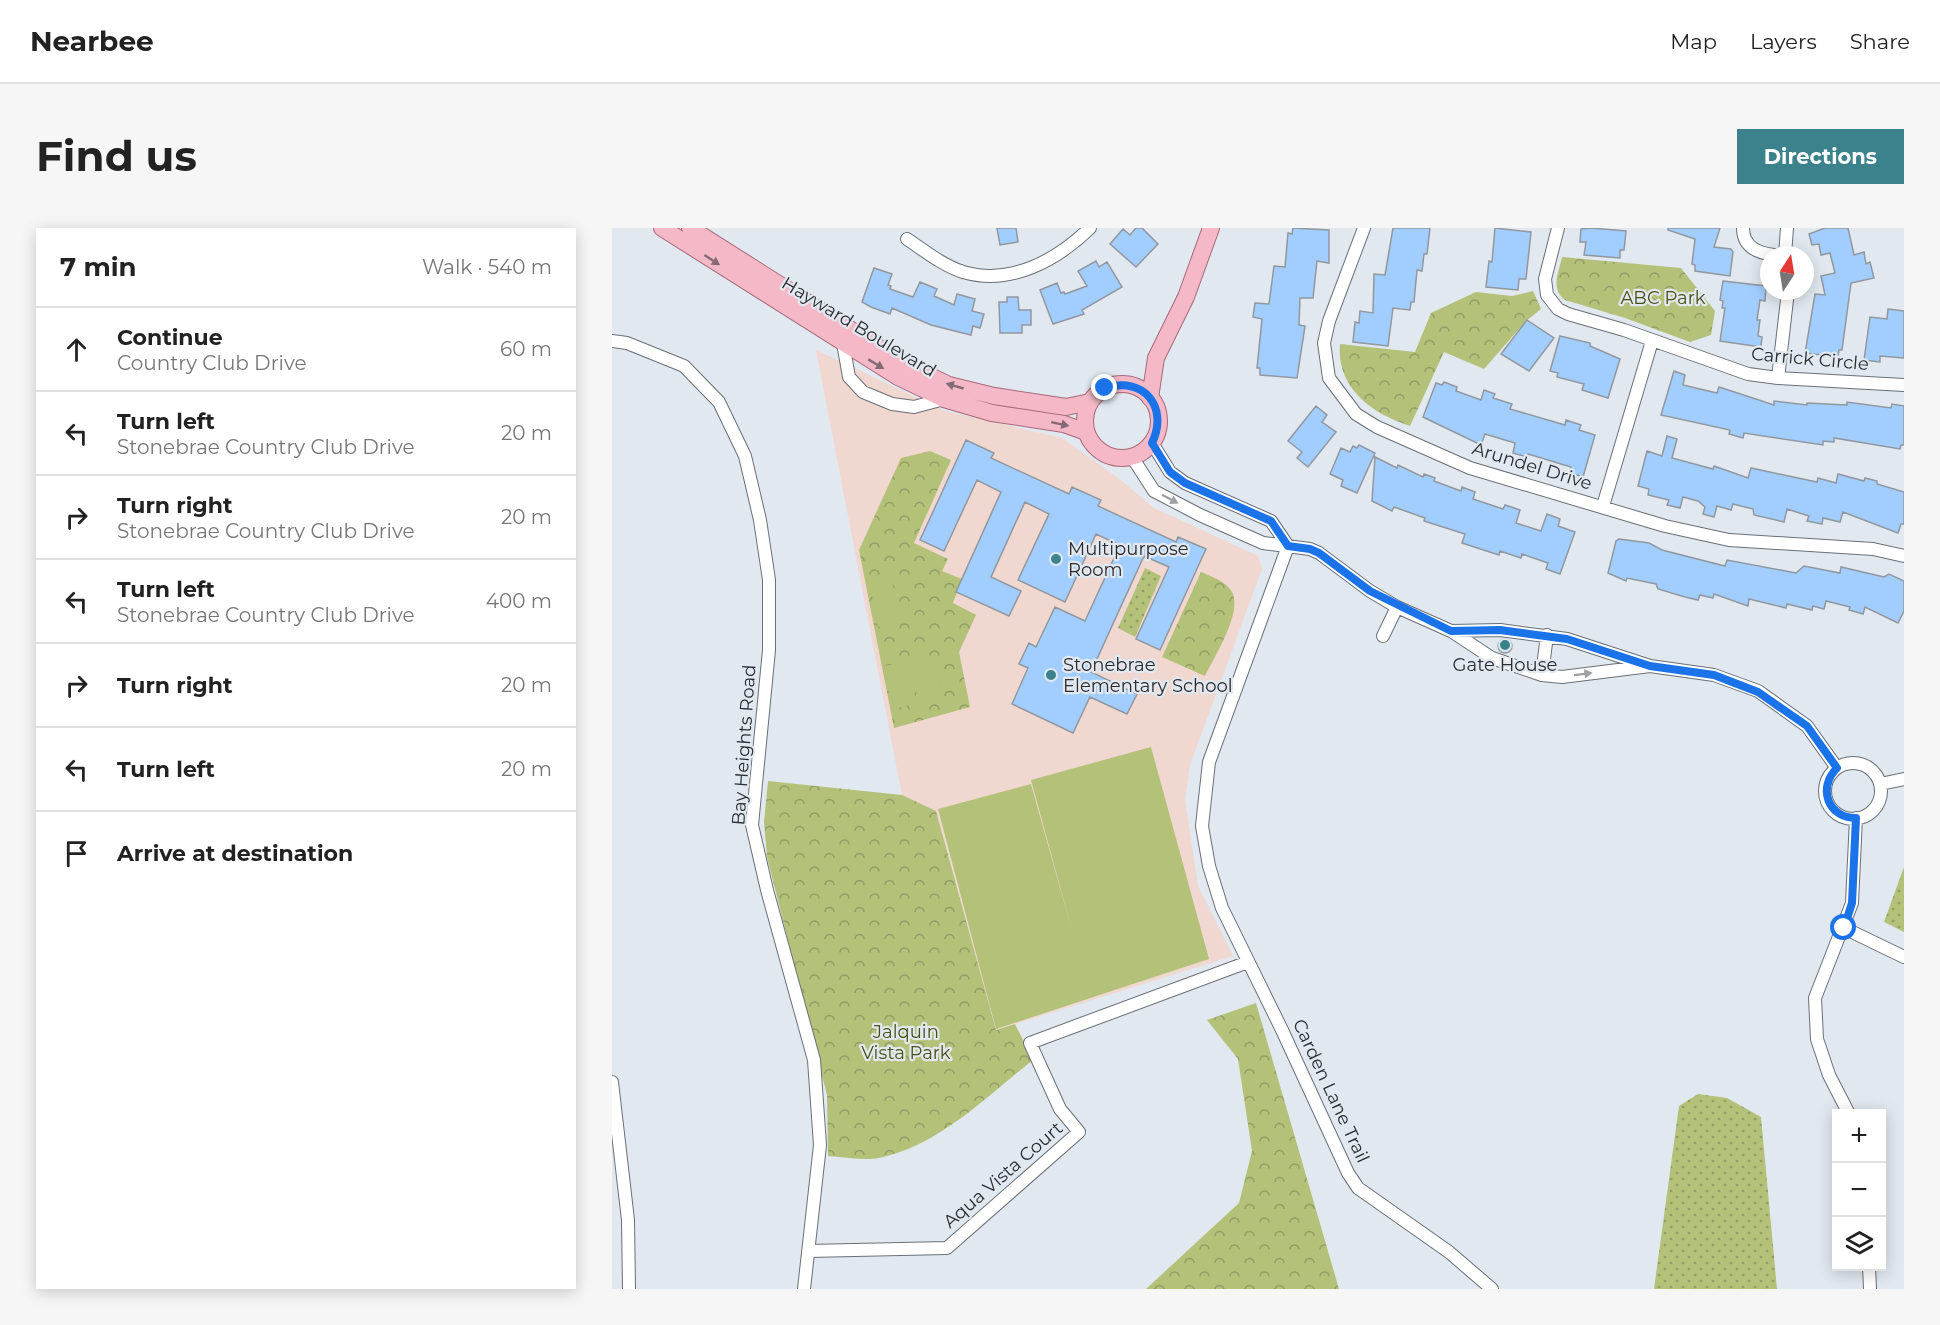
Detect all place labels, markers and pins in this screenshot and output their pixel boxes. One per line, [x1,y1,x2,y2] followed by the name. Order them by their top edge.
[1068,538,1189,581] place label: Multipurpose Room
[1049,552,1063,566] marker: Multipurpose Room
[1498,638,1512,652] marker: Gate House
[1063,654,1233,697] place label: Stonebrae Elementary School
[1453,654,1558,676] place label: Gate House
[1044,668,1058,682] marker: Stonebrae Elementary School

